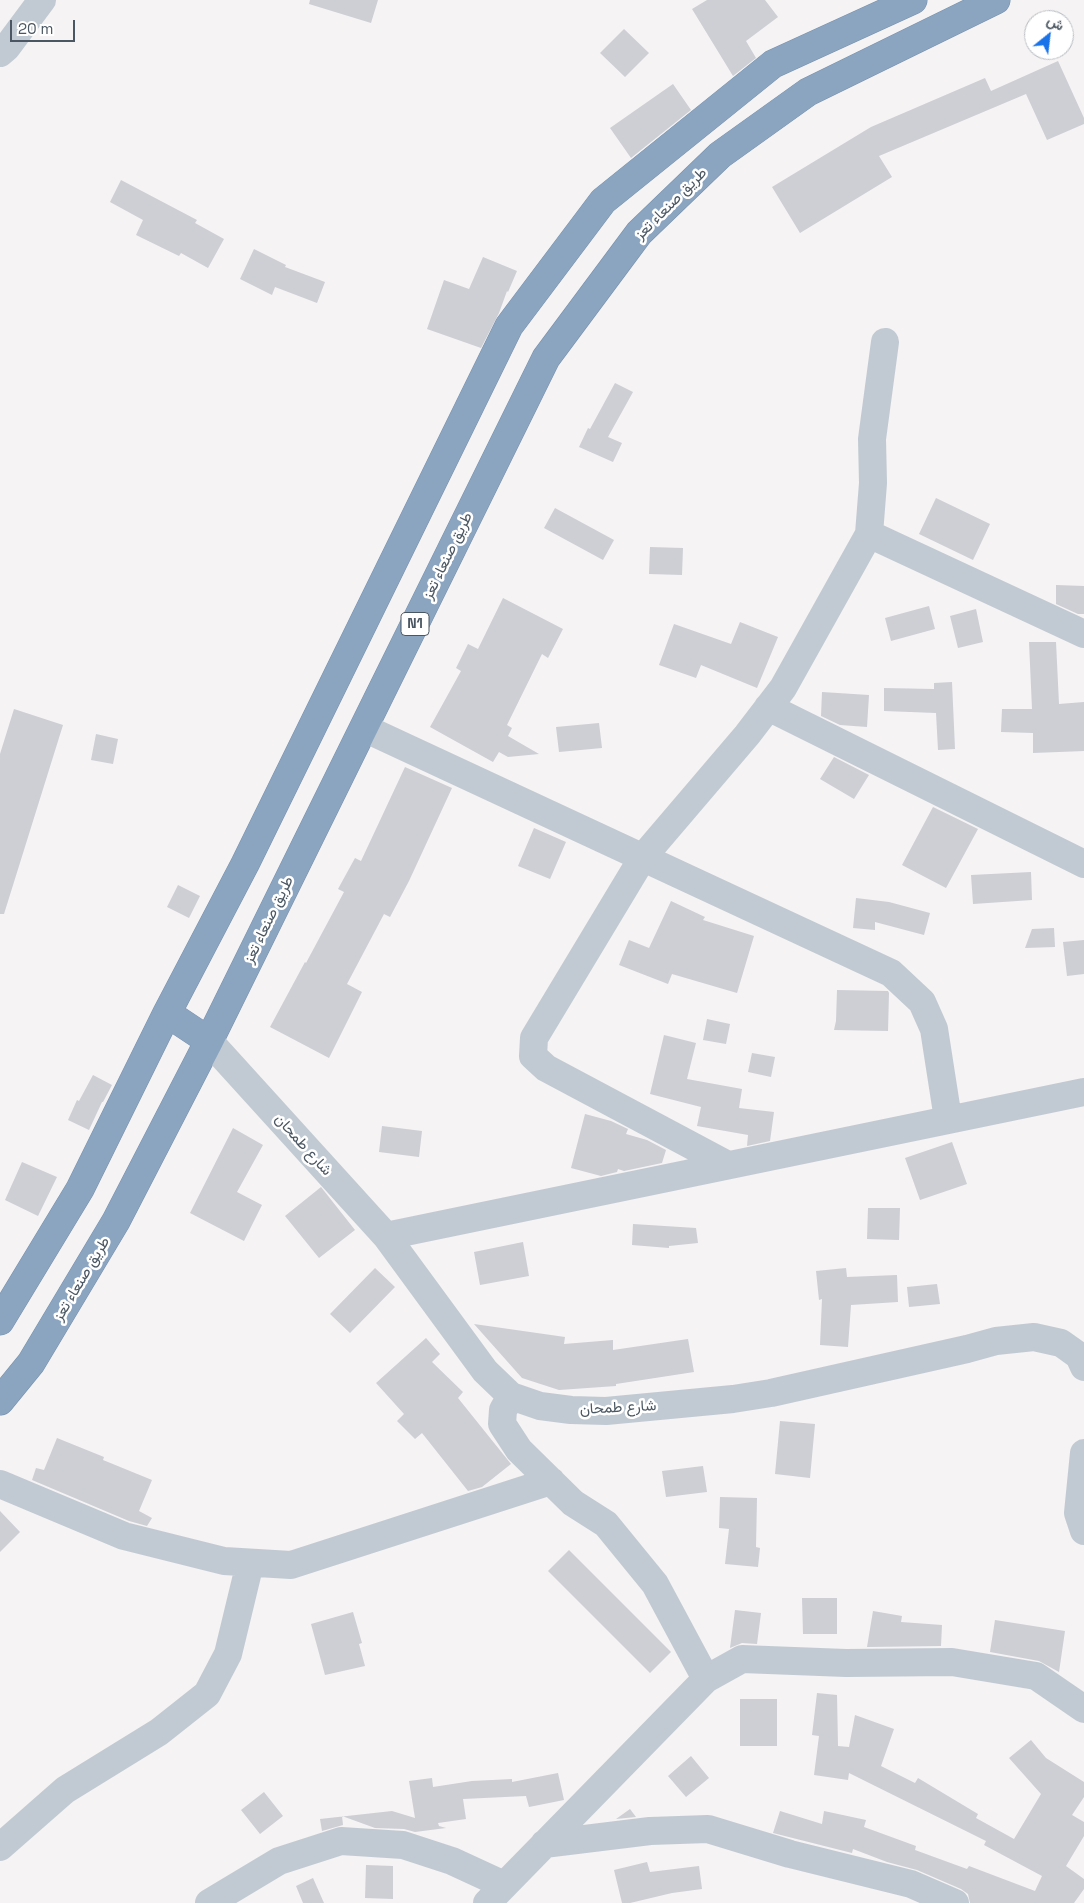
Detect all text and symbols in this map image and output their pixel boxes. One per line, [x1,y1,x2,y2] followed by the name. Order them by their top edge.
[12,10,78,42] scale bar
[1024,10,1074,60] north arrow
[1044,11,1068,35] text: ش
[18,19,53,38] text: 20 m
[631,164,711,244] street label: طريق صنعاء تعز
[419,510,477,602] street label: طريق صنعاء تعز
[401,612,429,636] road number: N1
[240,874,298,966] street label: طريق صنعاء تعز
[271,1110,335,1180] street label: شارع طمحان
[50,1234,114,1324] street label: طريق صنعاء تعز
[579,1397,657,1419] street label: شارع طمحان

